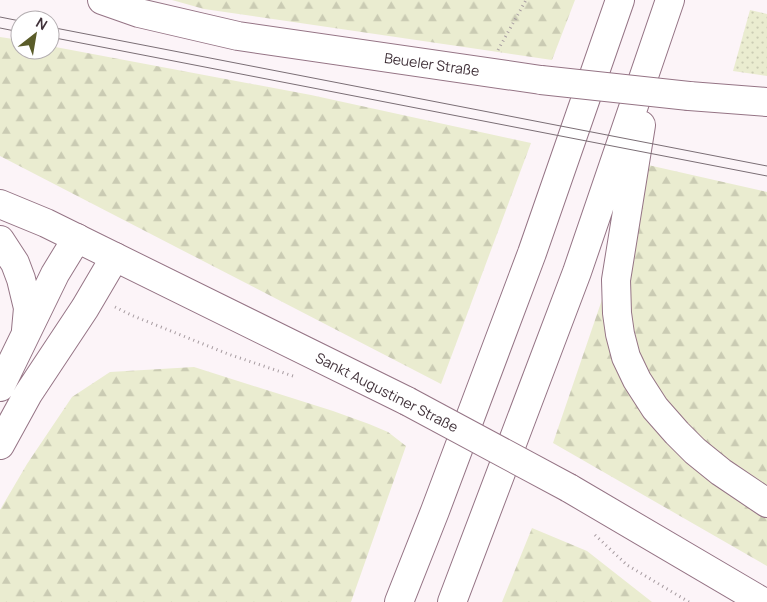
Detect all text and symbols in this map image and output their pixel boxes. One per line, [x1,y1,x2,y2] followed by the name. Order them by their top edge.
[10,10,60,60] north arrow
[33,13,51,34] text: N
[383,48,481,80] street label: Beueler Straße
[312,348,462,436] street label: Sankt Augustiner Straße

